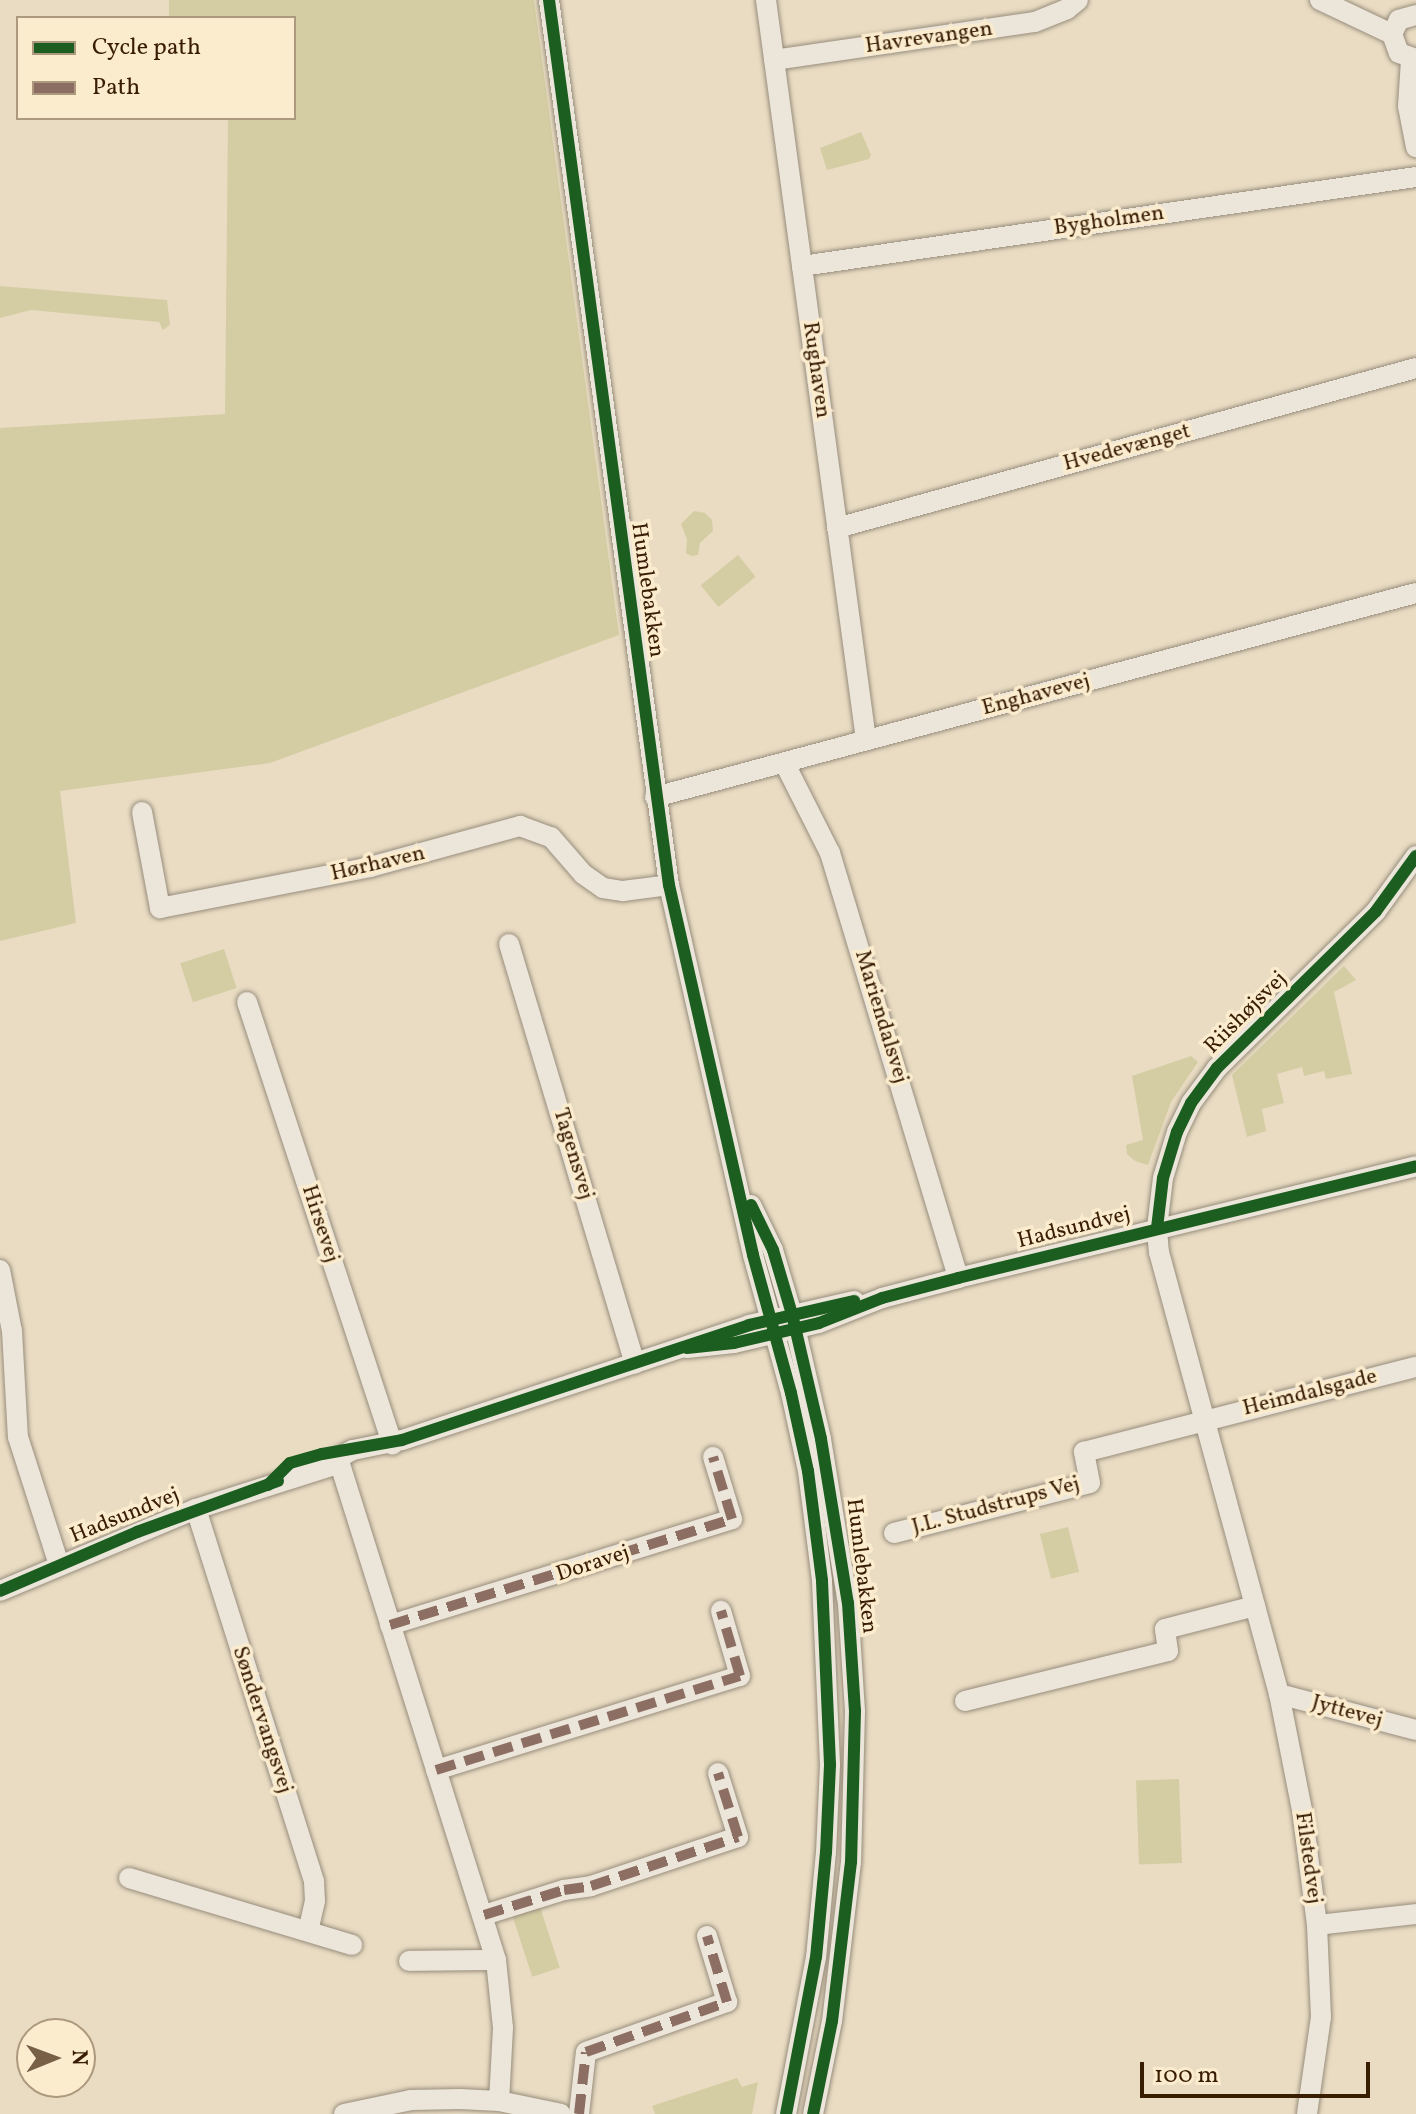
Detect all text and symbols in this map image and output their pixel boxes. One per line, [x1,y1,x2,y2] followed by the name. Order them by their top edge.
[16,16,296,120] legend
[864,16,994,60] street label: Havrevangen
[92,31,201,65] text: Cycle path
[92,71,140,105] text: Path
[1052,200,1166,242] street label: Bygholmen
[796,320,836,420] street label: Rughaven
[1061,418,1193,478] street label: Hvedevænget
[624,521,670,659] street label: Humlebakken
[979,668,1093,722] street label: Enghavevej
[328,840,428,888] street label: Hørhaven
[848,947,914,1087] street label: Mariendalsvej
[1199,966,1293,1060] street label: Riishøjsvej
[547,1105,599,1203] street label: Tagensvej
[295,1182,345,1266] street label: Hirsevej
[1015,1201,1133,1255] street label: Hadsundvej
[1240,1364,1380,1422] street label: Heimdalsgade
[909,1471,1083,1541] street label: J.L. Studstrups Vej
[67,1482,183,1550] street label: Hadsundvej
[840,1497,882,1635] street label: Humlebakken
[553,1540,633,1588] street label: Doravej
[226,1643,298,1797] street label: Søndervangsvej
[1309,1690,1385,1734] street label: Jyttevej
[1288,1810,1328,1906] street label: Filstedvej
[16,2018,96,2098] north arrow
[1144,2046,1374,2096] scale bar
[63,2049,94,2066] text: N
[1154,2059,1219,2093] text: 100 m

